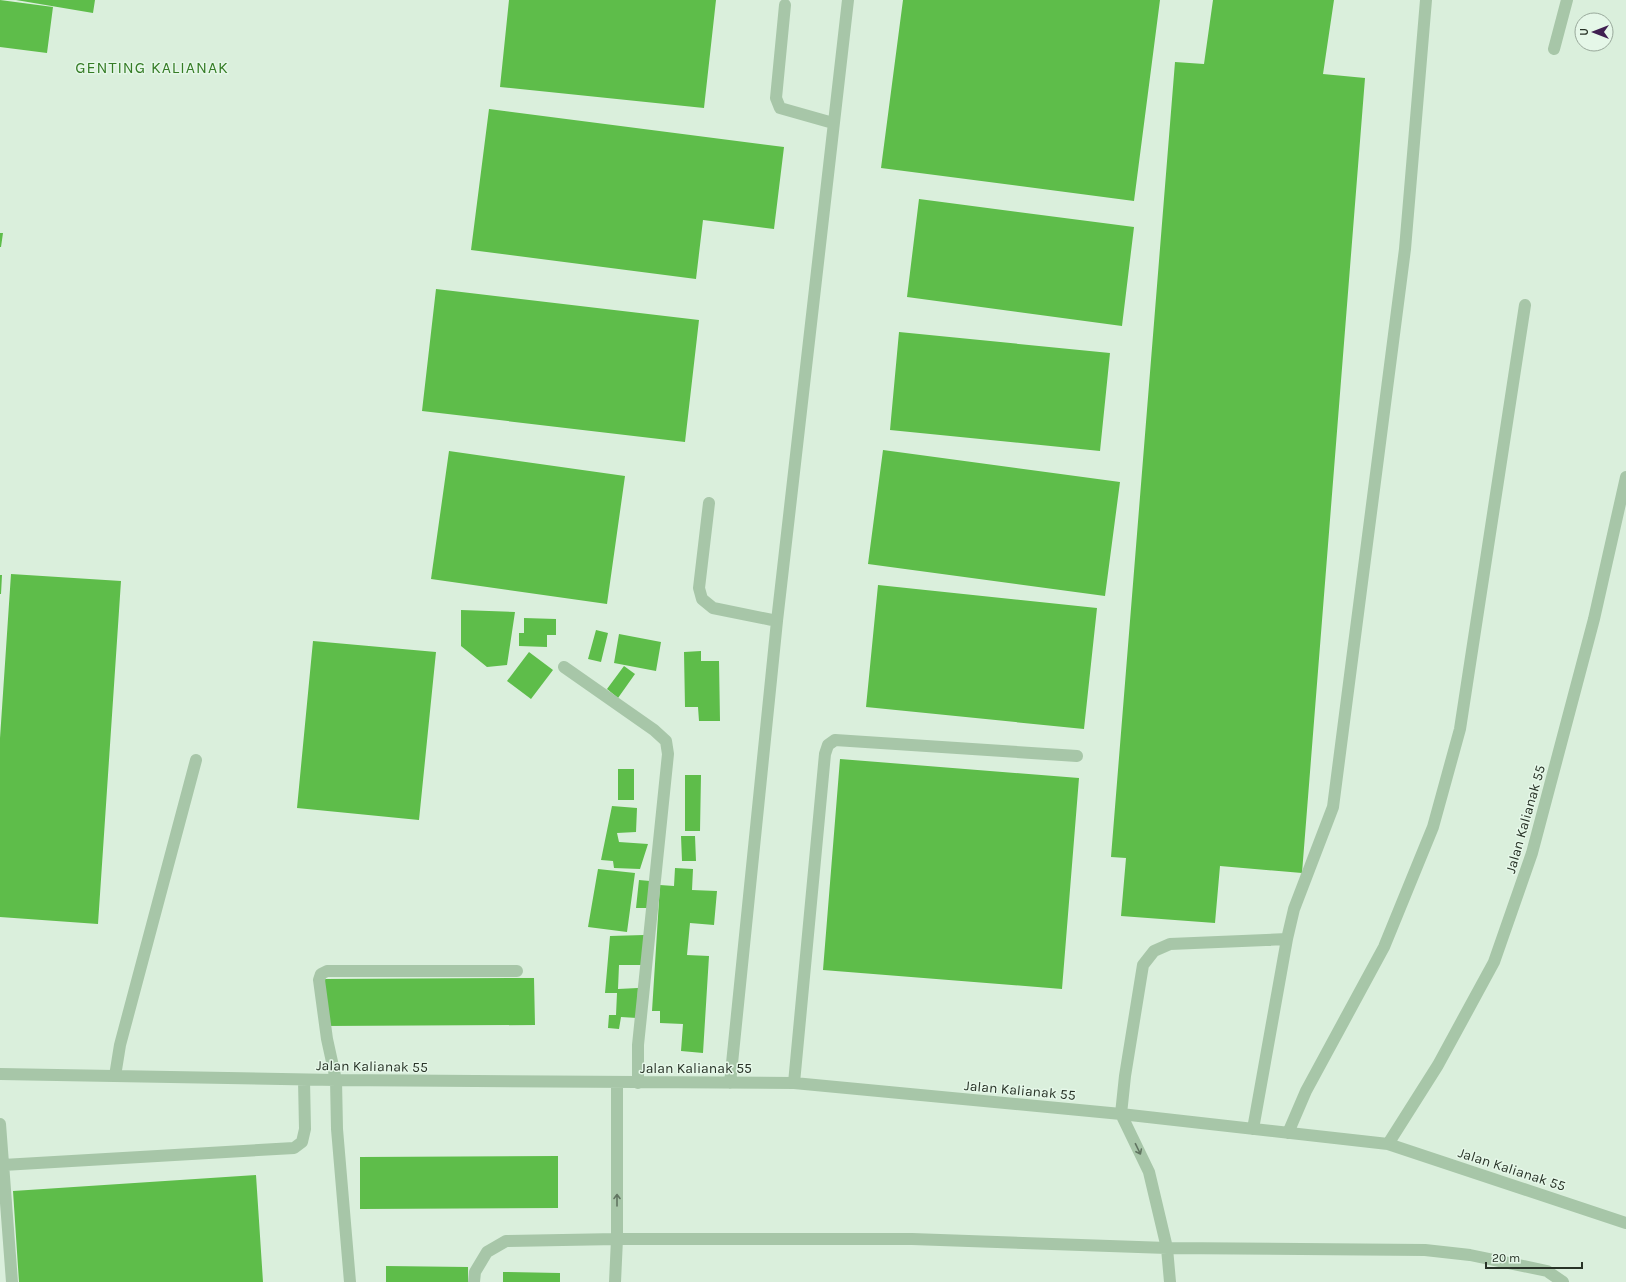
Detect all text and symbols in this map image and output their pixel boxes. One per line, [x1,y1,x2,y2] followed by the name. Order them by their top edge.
[1574,12,1614,52] north arrow
[1578,28,1591,36] text: U
[75,58,229,77] district label: GENTING KALIANAK
[1502,763,1549,875] street label: Jalan Kalianak 55
[316,1057,428,1076] street label: Jalan Kalianak 55
[640,1060,752,1077] street label: Jalan Kalianak 55
[963,1077,1077,1104] street label: Jalan Kalianak 55
[1135,1143,1142,1155] one-way arrow
[1456,1144,1568,1195] street label: Jalan Kalianak 55
[613,1194,621,1207] one-way arrow
[1486,1244,1582,1270] scale bar
[1492,1251,1520,1265] text: 20 m

